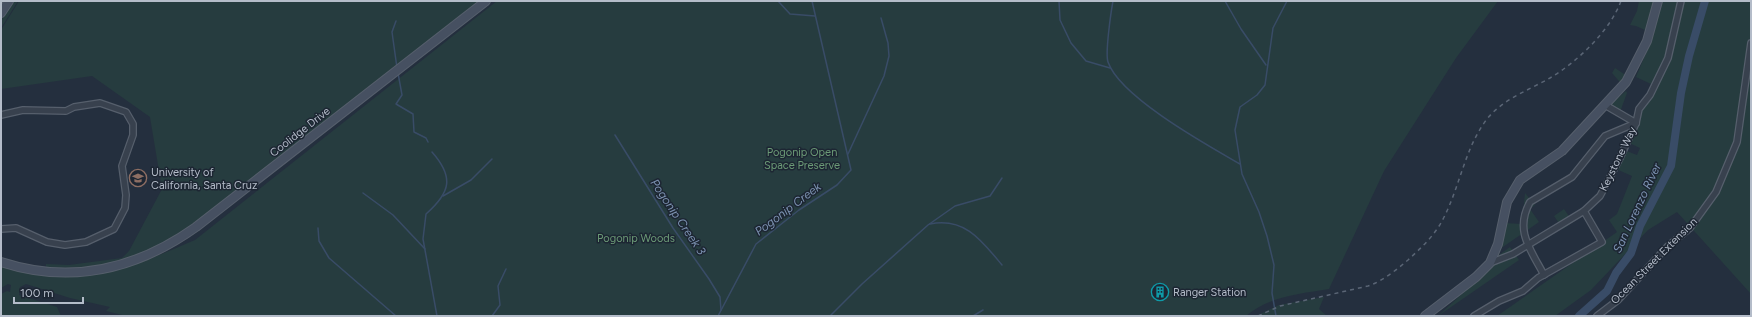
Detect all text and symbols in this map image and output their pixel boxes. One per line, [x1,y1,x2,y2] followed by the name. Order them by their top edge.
[267,104,333,160] street label: Coolidge Drive
[1597,124,1639,193] street label: Keystone Way
[764,146,840,172] park label: Pogonip Open Space Preserve
[1610,160,1664,255] water label: San Lorenzo River
[151,166,257,192] place label: University of California, Santa Cruz
[128,168,148,188] school or university icon: University of California, Santa Cruz
[647,176,709,258] water label: Pogonip Creek 3
[752,179,825,238] water label: Pogonip Creek
[1608,215,1700,307] street label: Ocean Street Extension
[597,232,675,245] park label: Pogonip Woods
[14,279,83,305] scale bar
[1150,282,1170,302] building icon: Ranger Station
[20,286,54,300] text: 100 m
[1173,286,1246,299] place label: Ranger Station

